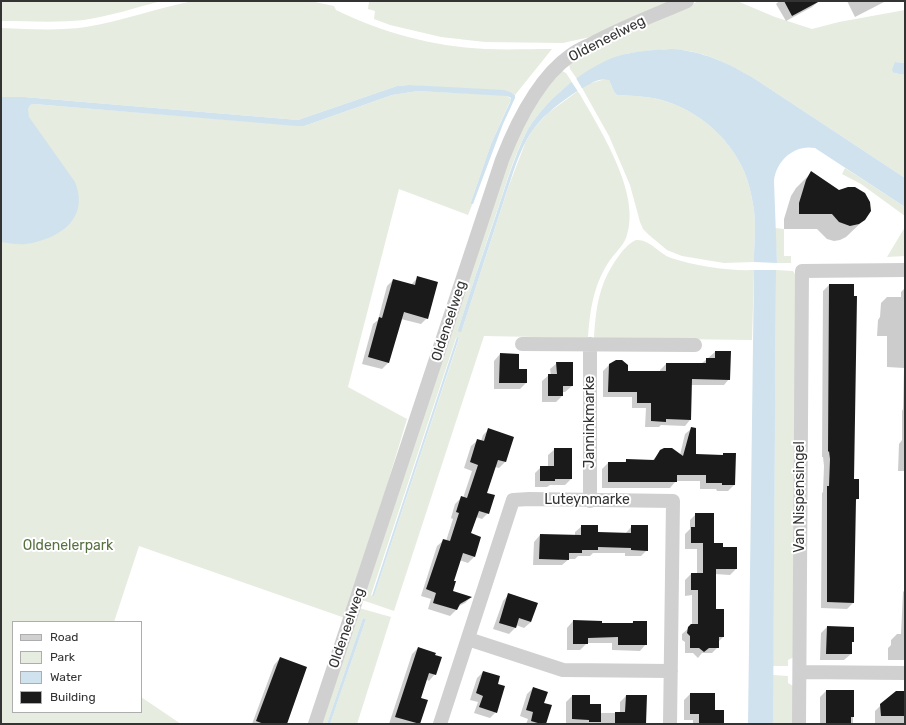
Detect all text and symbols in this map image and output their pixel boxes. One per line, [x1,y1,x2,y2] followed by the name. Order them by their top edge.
[566,12,648,66] street label: Oldeneelweg
[428,279,470,363] street label: Oldeneelweg
[582,376,598,468] street label: Janninkmarke
[792,441,808,553] street label: Van Nispensingel
[544,492,630,508] street label: Luteynmarke
[23,538,113,554] park label: Oldenelerpark
[325,586,369,670] street label: Oldeneelweg
[12,621,142,713] legend
[50,630,78,644] text: Road
[50,650,75,664] text: Park
[50,670,82,684] text: Water
[50,690,96,704] text: Building

